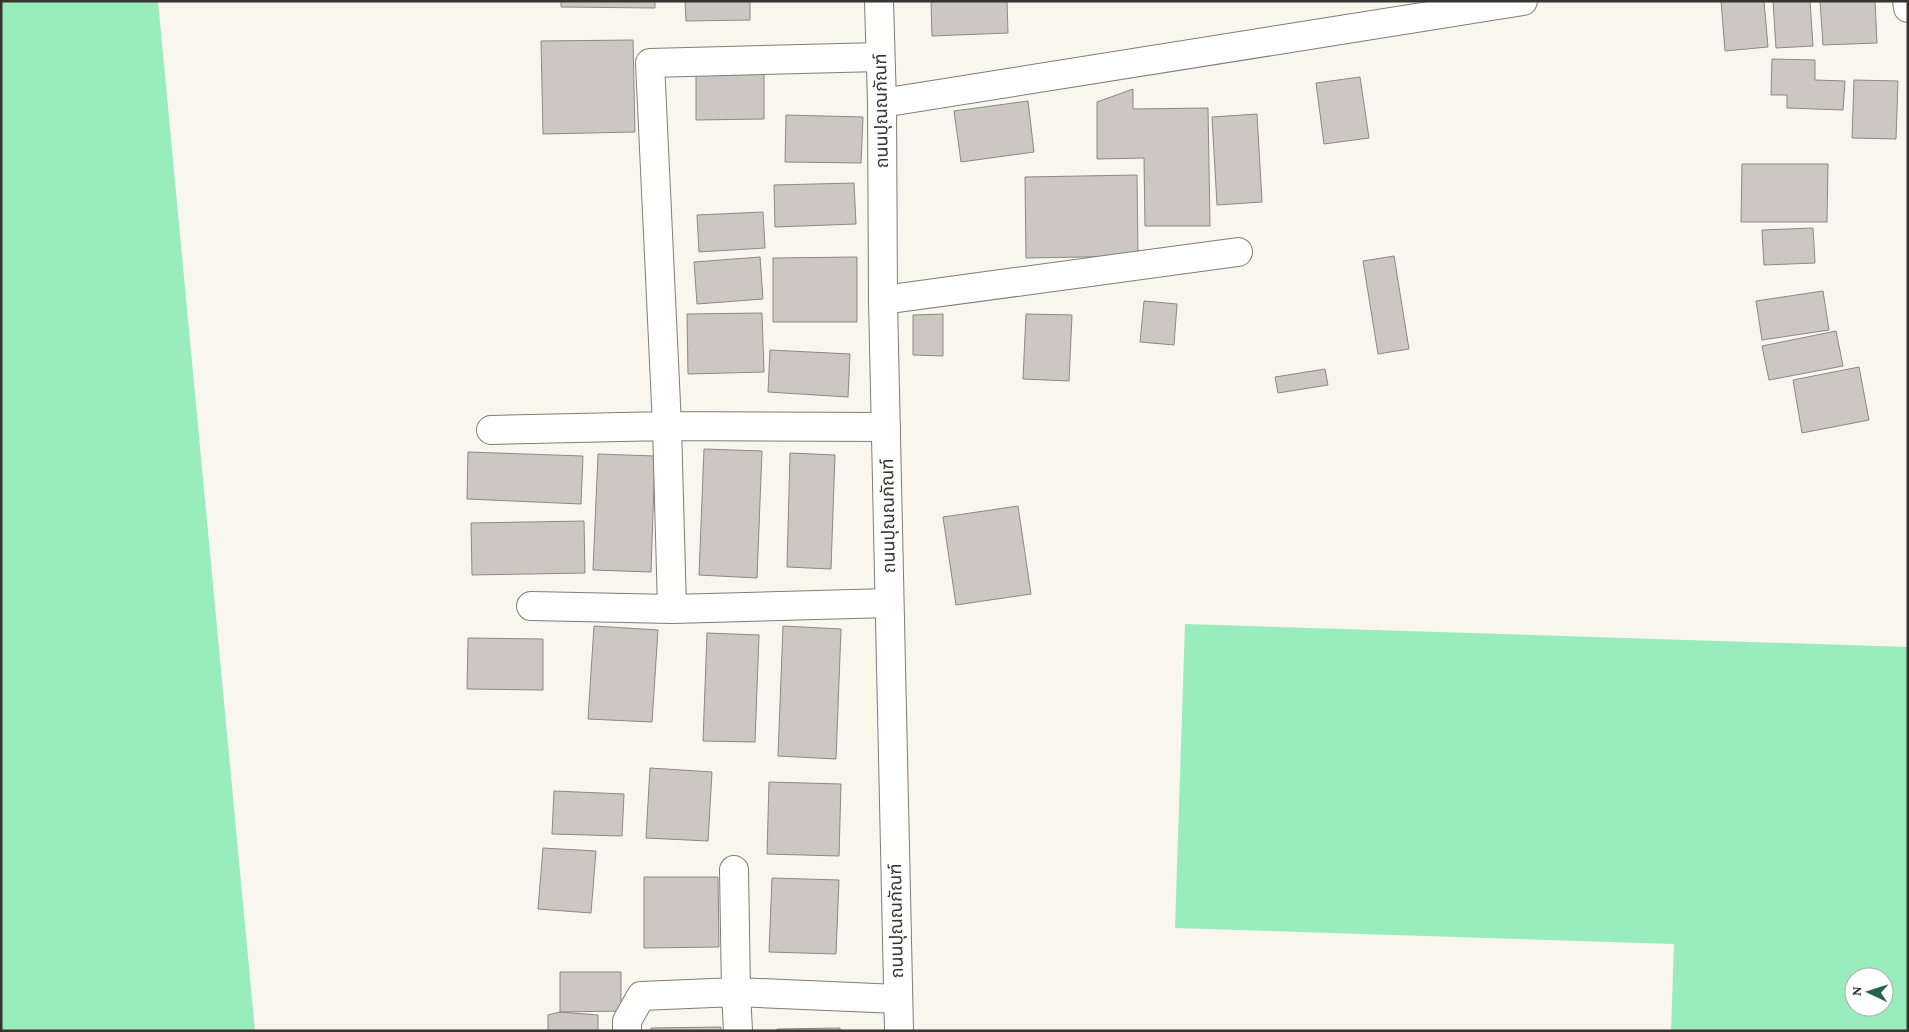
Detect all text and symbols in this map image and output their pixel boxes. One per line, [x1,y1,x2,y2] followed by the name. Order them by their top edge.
[870,53,893,169] street label: ถนนปุณณกัณฑ์
[877,458,900,574] street label: ถนนปุณณกัณฑ์
[885,863,908,979] street label: ถนนปุณณกัณฑ์
[1844,967,1894,1017] north arrow
[1848,985,1864,996] text: N

